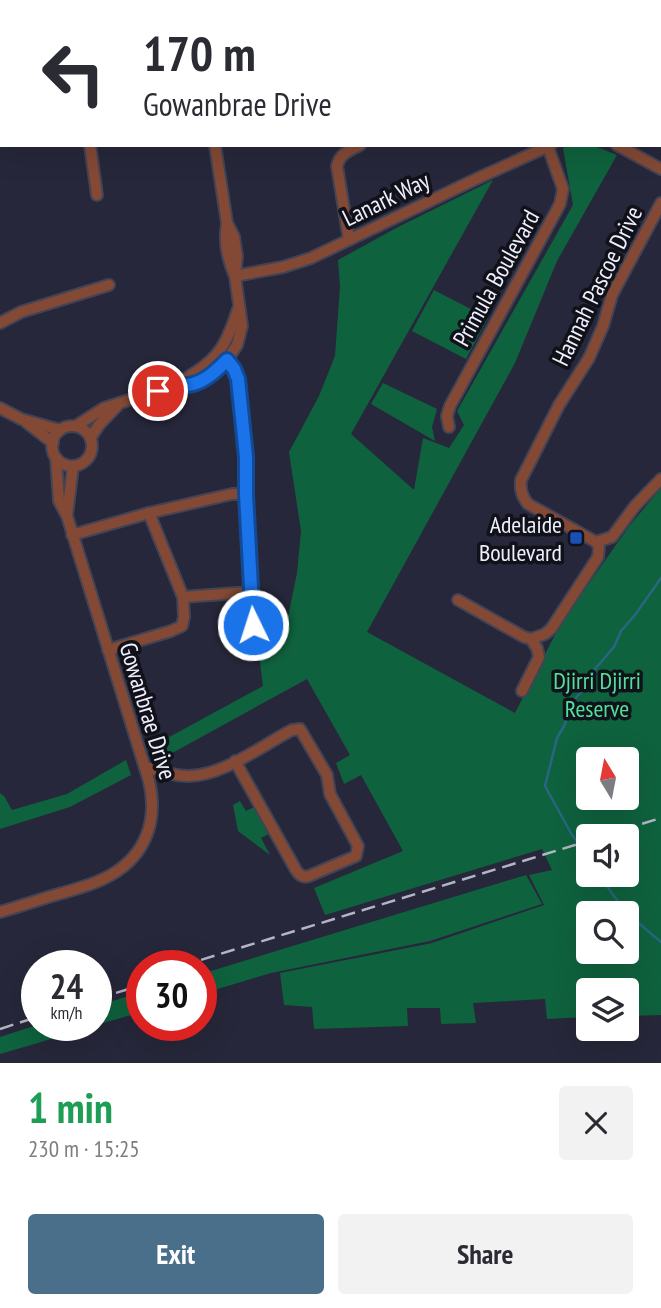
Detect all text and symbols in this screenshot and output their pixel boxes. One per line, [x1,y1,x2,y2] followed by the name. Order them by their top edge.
[143,21,256,85] text: 170 m
[28,28,119,119] icon: left
[143,83,332,125] text: Gowanbrae Drive
[337,165,435,233] street label: Lanark Way
[545,201,649,371] street label: Hannah Pascoe Drive
[446,204,546,352] street label: Primula Boulevard
[128,361,188,421] pin
[139,372,177,410] icon: arrive
[479,509,562,568] place label: Adelaide Boulevard
[568,530,584,546] marker: Adelaide Boulevard
[216,588,290,662] position arrow
[112,639,184,783] street label: Gowanbrae Drive
[553,665,641,724] park label: Djirri Djirri Reserve
[576,747,639,810] north arrow
[576,747,639,1041] map controls
[576,824,639,887] button: sound
[576,901,639,964] button: search
[126,950,217,1041] speed limit sign: 30
[50,963,83,1009] text: 24
[576,978,639,1041] button: layers
[51,1001,82,1024] text: km/h
[28,1080,113,1135] text: 1 min
[559,1086,633,1160] button: close
[28,1134,140,1163] text: 230 m · 15:25
[28,1214,324,1294] button: Exit
[338,1214,633,1294] button: Share

